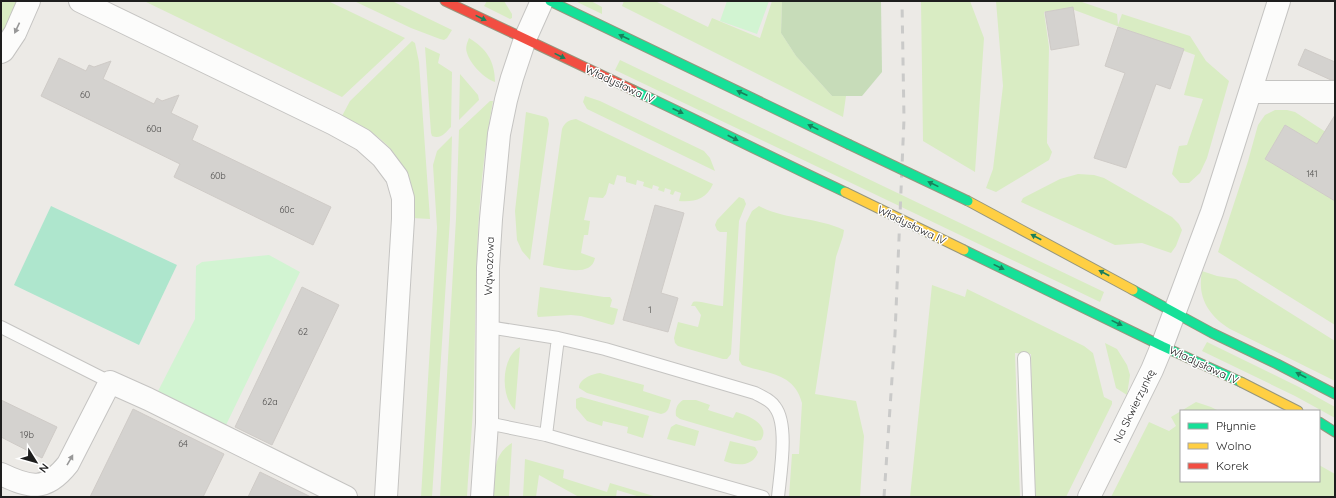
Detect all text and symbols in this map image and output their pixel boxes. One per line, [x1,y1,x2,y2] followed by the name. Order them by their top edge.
[475,15,486,21] one-way arrow
[14,22,20,34] one-way arrow
[619,34,630,40] one-way arrow
[555,53,566,59] one-way arrow
[583,62,657,106] street label: Władysława IV
[80,89,90,100] house number: 60
[736,90,747,96] one-way arrow
[673,108,684,114] one-way arrow
[146,123,162,134] house number: 60a
[807,124,819,130] one-way arrow
[727,135,739,141] one-way arrow
[1306,168,1318,179] house number: 141
[210,170,226,181] house number: 60b
[927,181,938,187] one-way arrow
[875,202,949,248] street label: Władysława IV
[280,204,295,215] house number: 60c
[1030,234,1042,241] one-way arrow
[481,236,497,296] street label: Wąwozowa
[994,264,1005,270] one-way arrow
[1098,270,1110,277] one-way arrow
[648,304,652,315] house number: 1
[1111,320,1122,326] one-way arrow
[298,326,308,337] house number: 62
[1167,343,1241,387] street label: Władysława IV
[1110,367,1158,445] street label: Na Skwierzynkę
[1295,372,1306,379] one-way arrow
[262,396,278,407] house number: 62a
[1180,410,1320,482] legend
[1216,418,1256,433] text: Płynnie
[20,429,34,440] house number: 19b
[178,438,188,449] house number: 64
[1216,438,1252,453] text: Wolno
[16,442,56,482] north arrow
[66,454,73,466] one-way arrow
[1216,458,1249,473] text: Korek
[36,461,52,475] text: N

